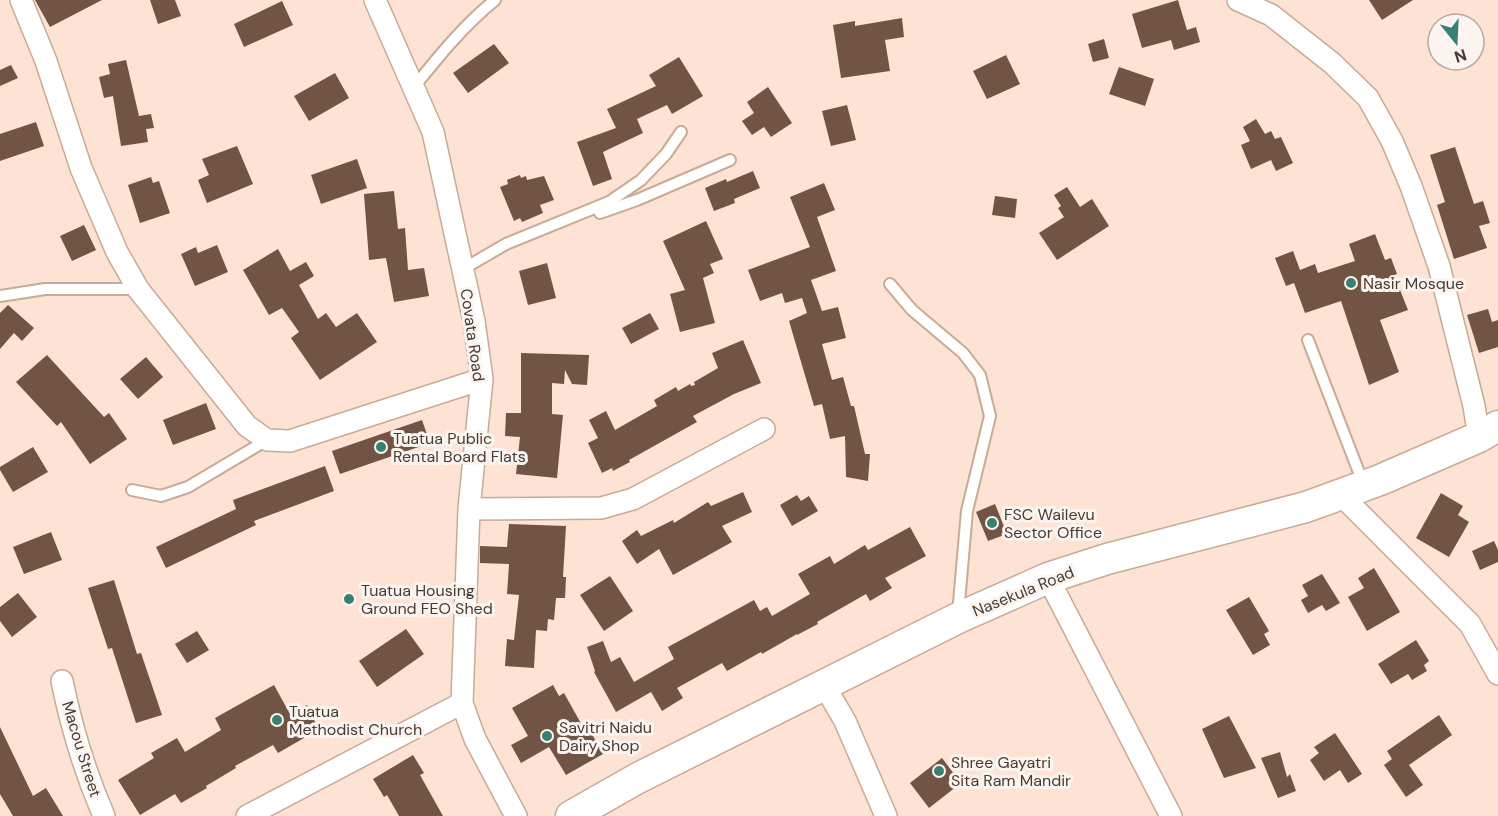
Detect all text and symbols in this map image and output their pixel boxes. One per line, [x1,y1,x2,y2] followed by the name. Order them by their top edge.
[1426,12,1486,72] north arrow
[1452,44,1469,68] text: N
[1363,273,1464,294] place label: Nasir Mosque
[1344,276,1358,290] marker: Nasir Mosque
[456,287,489,383] street label: Covata Road
[393,428,526,467] place label: Tuatua Public Rental Board Flats
[374,440,388,454] marker: Tuatua Public Rental Board Flats
[1004,504,1102,543] place label: FSC Wailevu Sector Office
[985,516,999,530] marker: FSC Wailevu Sector Office
[969,562,1077,621] street label: Nasekula Road
[361,580,493,619] place label: Tuatua Housing Ground FEO Shed
[342,592,356,606] marker: Tuatua Housing Ground FEO Shed
[57,698,106,800] street label: Macou Street
[289,701,422,740] place label: Tuatua Methodist Church
[270,713,284,727] marker: Tuatua Methodist Church
[559,717,652,756] place label: Savitri Naidu Dairy Shop
[540,729,554,743] marker: Savitri Naidu Dairy Shop
[951,752,1071,791] place label: Shree Gayatri Sita Ram Mandir
[932,764,946,778] marker: Shree Gayatri Sita Ram Mandir

